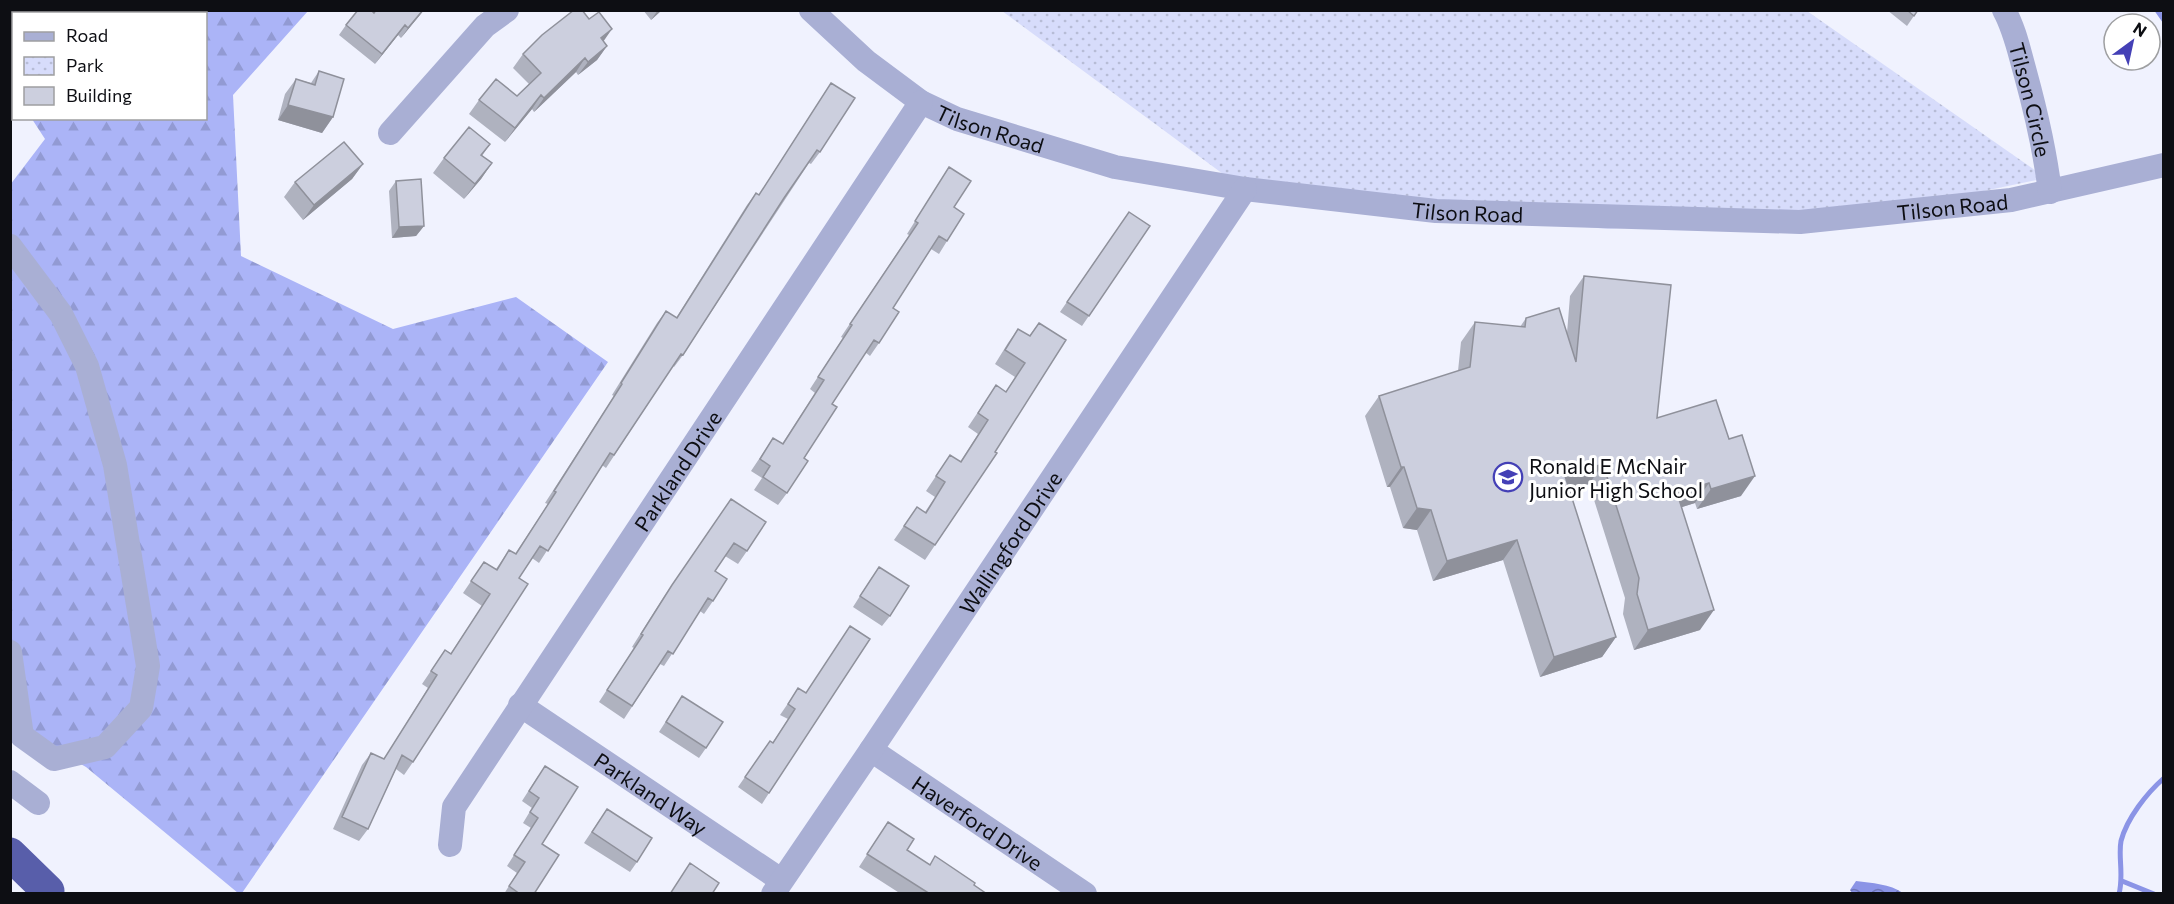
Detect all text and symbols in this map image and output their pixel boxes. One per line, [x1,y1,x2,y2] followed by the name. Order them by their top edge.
[12,12,207,120] legend
[2102,12,2162,72] north arrow
[2130,18,2151,40] text: N
[66,24,108,46] text: Road
[2005,40,2057,159] street label: Tilson Circle
[66,54,104,76] text: Park
[66,84,132,106] text: Building
[933,99,1047,157] street label: Tilson Road
[1896,188,2009,224] street label: Tilson Road
[1410,196,1523,226] street label: Tilson Road
[628,405,726,535] street label: Parkland Drive
[1529,453,1703,502] place label: Ronald E McNair Junior High School
[1492,461,1524,493] school or university icon: Ronald E McNair Junior High School
[953,466,1066,618] street label: Wallingford Drive
[590,746,712,840] street label: Parkland Way
[908,769,1048,875] street label: Haverford Drive

